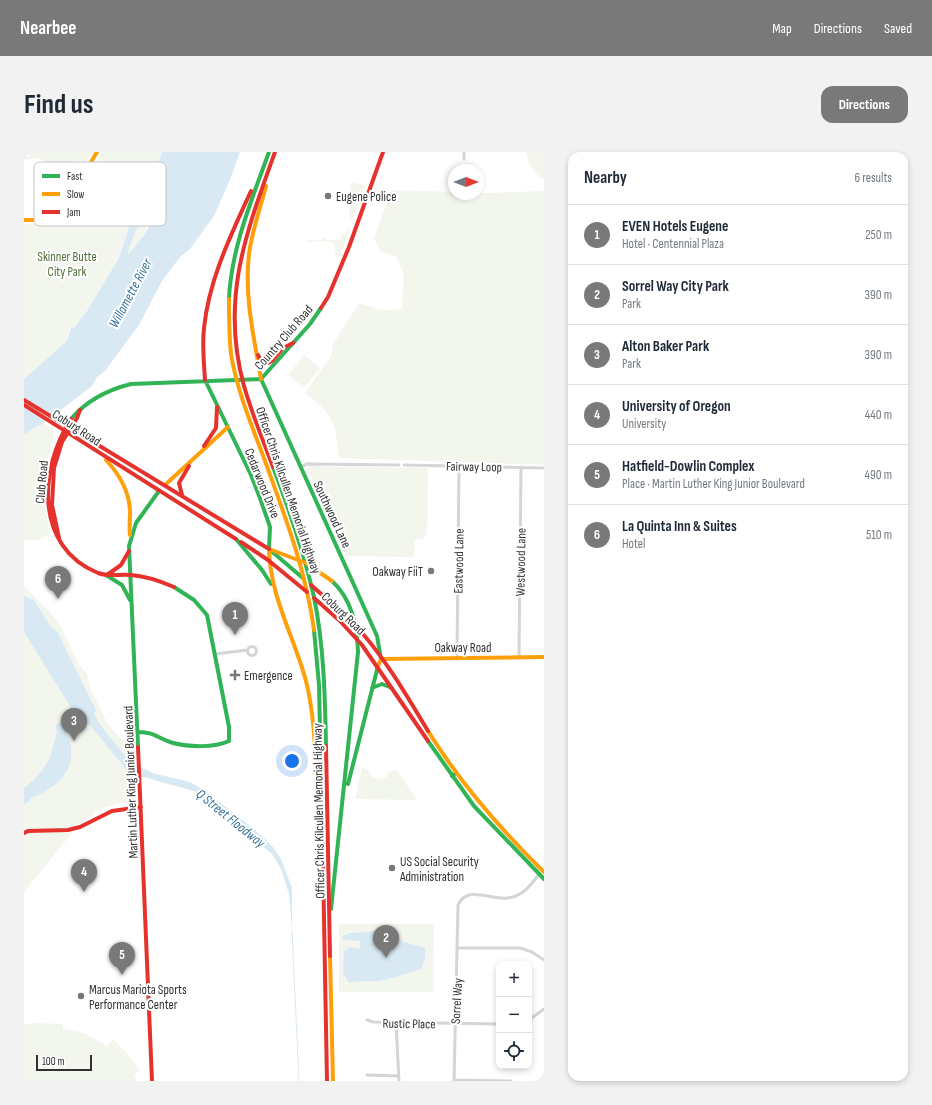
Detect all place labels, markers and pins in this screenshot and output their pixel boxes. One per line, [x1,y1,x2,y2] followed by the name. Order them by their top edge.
[336,189,396,205] place label: Eugene Police
[323,191,333,201] marker: Eugene Police
[372,564,423,580] place label: Oakway FiiT
[45,566,71,599] pin: 6
[426,566,436,576] marker: Oakway FiiT
[222,602,248,635] pin: 1
[244,668,293,684] place label: Emergence
[229,669,241,681] marker: Emergence
[61,708,87,741] pin: 3
[399,854,479,885] place label: US Social Security Administration
[71,859,97,892] pin: 4
[387,863,397,873] marker: US Social Security Administration
[373,925,399,958] pin: 2
[109,942,135,975] pin: 5
[89,982,187,1013] place label: Marcus Mariota Sports Performance Center
[76,991,86,1001] marker: Marcus Mariota Sports Performance Center

